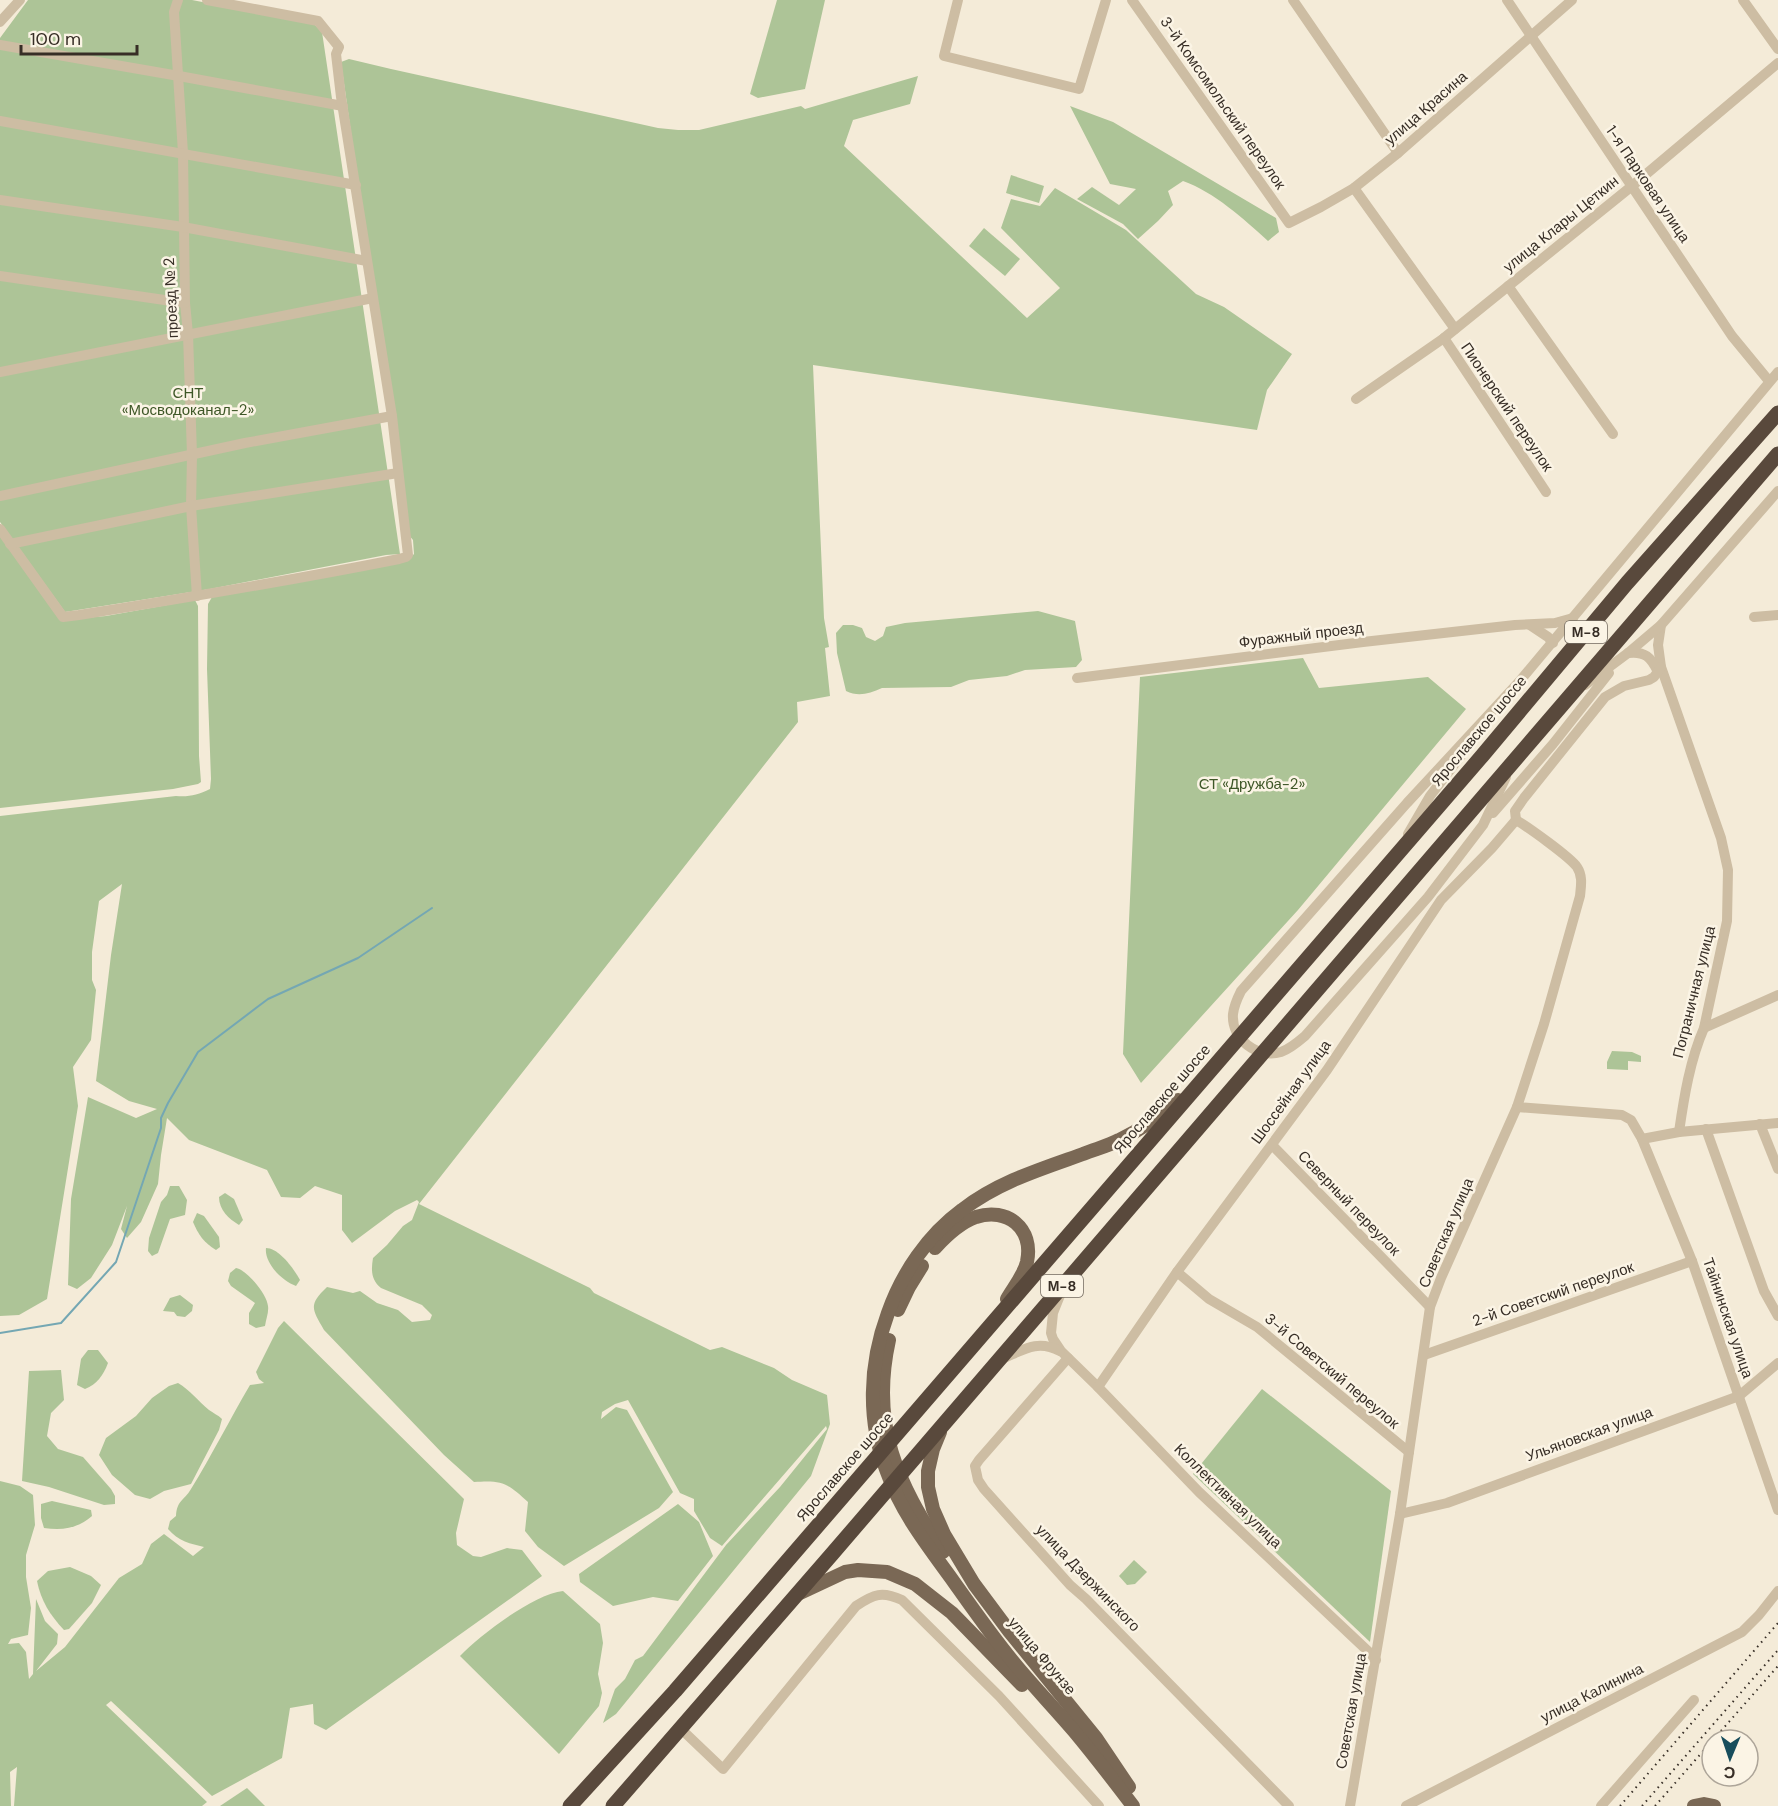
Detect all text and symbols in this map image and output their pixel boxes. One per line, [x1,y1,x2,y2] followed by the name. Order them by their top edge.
[1156,13,1291,194] street label: 3-й Комсомольский переулок
[21,18,136,56] scale bar
[30,27,81,51] text: 100 m
[1381,66,1472,149] street label: улица Красина
[1601,122,1695,247] street label: 1-я Парковая улица
[1499,171,1623,277] street label: улица Клары Цеткин
[159,257,183,339] street label: проезд № 2
[1456,339,1558,476] street label: Пионерский переулок
[122,383,254,420] park label: СНТ «Мосводоканал-2»
[1238,617,1364,653] street label: Фуражный проезд
[1565,621,1607,643] road number: М-8
[1427,672,1531,790] street label: Ярославское шоссе
[1199,774,1306,794] park label: СТ «Дружба-2»
[1668,923,1720,1060] street label: Пограничная улица
[1247,1036,1336,1148] street label: Шоссейная улица
[1109,1040,1215,1158] street label: Ярославское шоссе
[1294,1146,1405,1260] street label: Северный переулок
[1414,1174,1478,1291] street label: Советская улица
[1698,1255,1758,1382] street label: Тайнинская улица
[1470,1257,1637,1331] street label: 2-й Советский переулок
[1041,1275,1083,1297] road number: М-8
[1261,1309,1404,1433] street label: 3-й Советский переулок
[1523,1402,1656,1466] street label: Ульяновская улица
[792,1408,898,1526] street label: Ярославское шоссе
[1170,1439,1287,1553] street label: Коллективная улица
[1031,1520,1145,1636] street label: улица Дзержинского
[1004,1613,1080,1699] street label: улица Фрунзе
[1331,1651,1371,1771] street label: Советская улица
[1537,1658,1647,1728] street label: улица Калинина
[1700,1728,1760,1788] north arrow
[1723,1762,1736,1783] text: С

